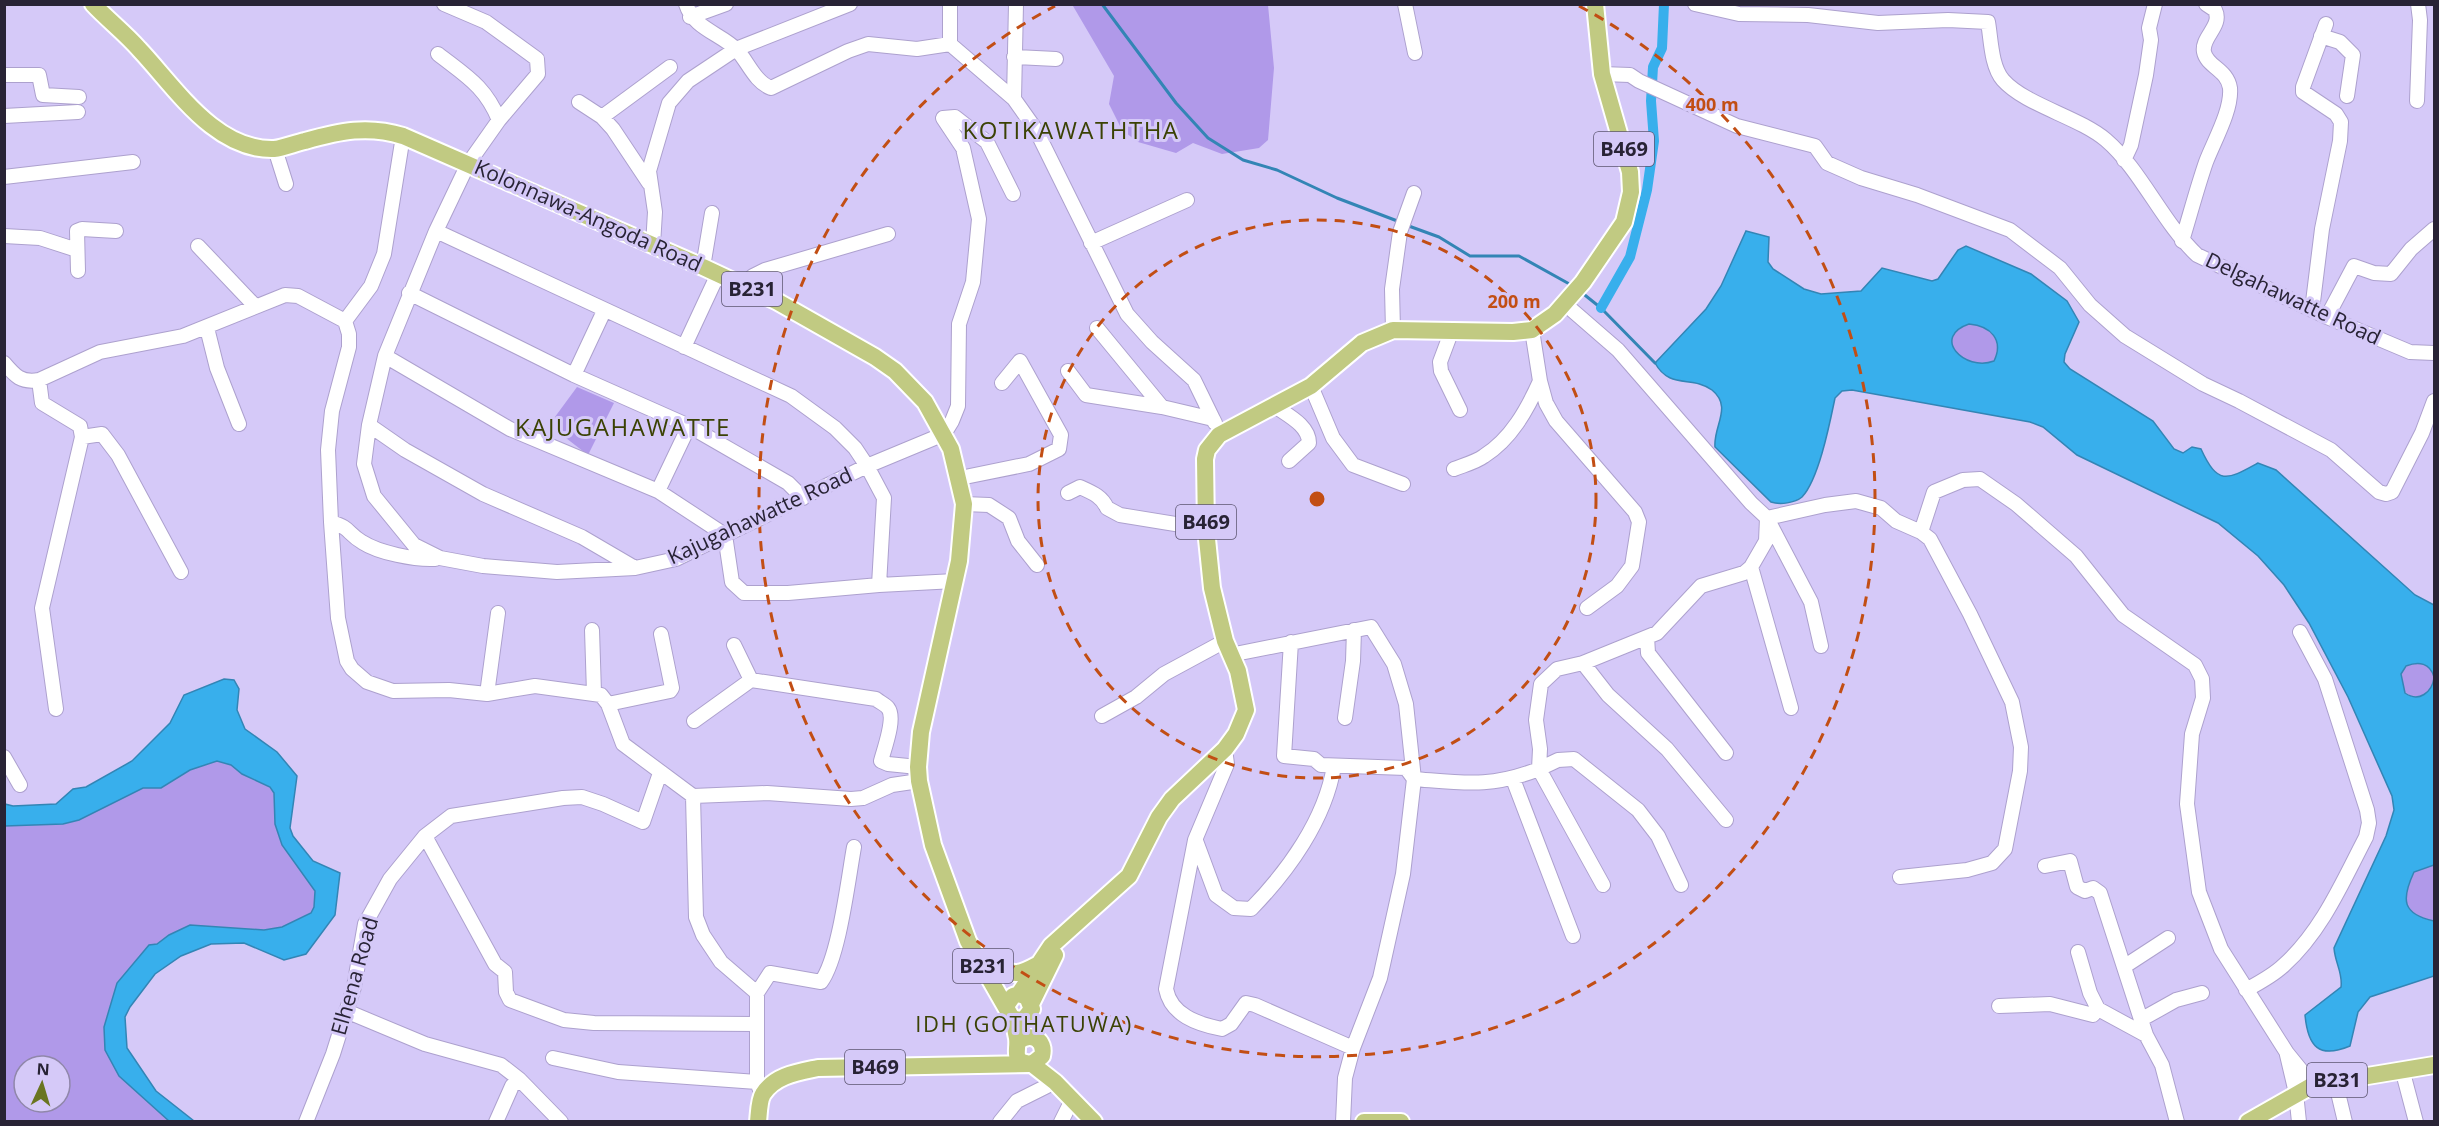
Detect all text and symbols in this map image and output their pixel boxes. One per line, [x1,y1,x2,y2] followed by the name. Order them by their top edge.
[1685,92,1739,116] text: 400 m
[963,113,1180,146] district label: KOTIKAWATHTHA
[1594,132,1654,166] road number: B469
[470,152,706,278] street label: Kolonnawa-Angoda Road
[2201,245,2386,351] street label: Delgahawatte Road
[722,272,782,306] road number: B231
[1487,289,1541,313] text: 200 m
[515,410,731,443] district label: KAJUGAHAWATTE
[663,460,856,570] street label: Kajugahawatte Road
[1307,489,1327,509] centre of rings
[1176,505,1236,539] road number: B469
[324,913,384,1038] street label: Elhena Road
[953,949,1013,983] road number: B231
[915,1008,1133,1038] district label: IDH (GOTHATUWA)
[845,1050,905,1084] road number: B469
[12,1054,72,1114] north arrow
[36,1058,50,1080] text: N
[2307,1063,2367,1097] road number: B231

